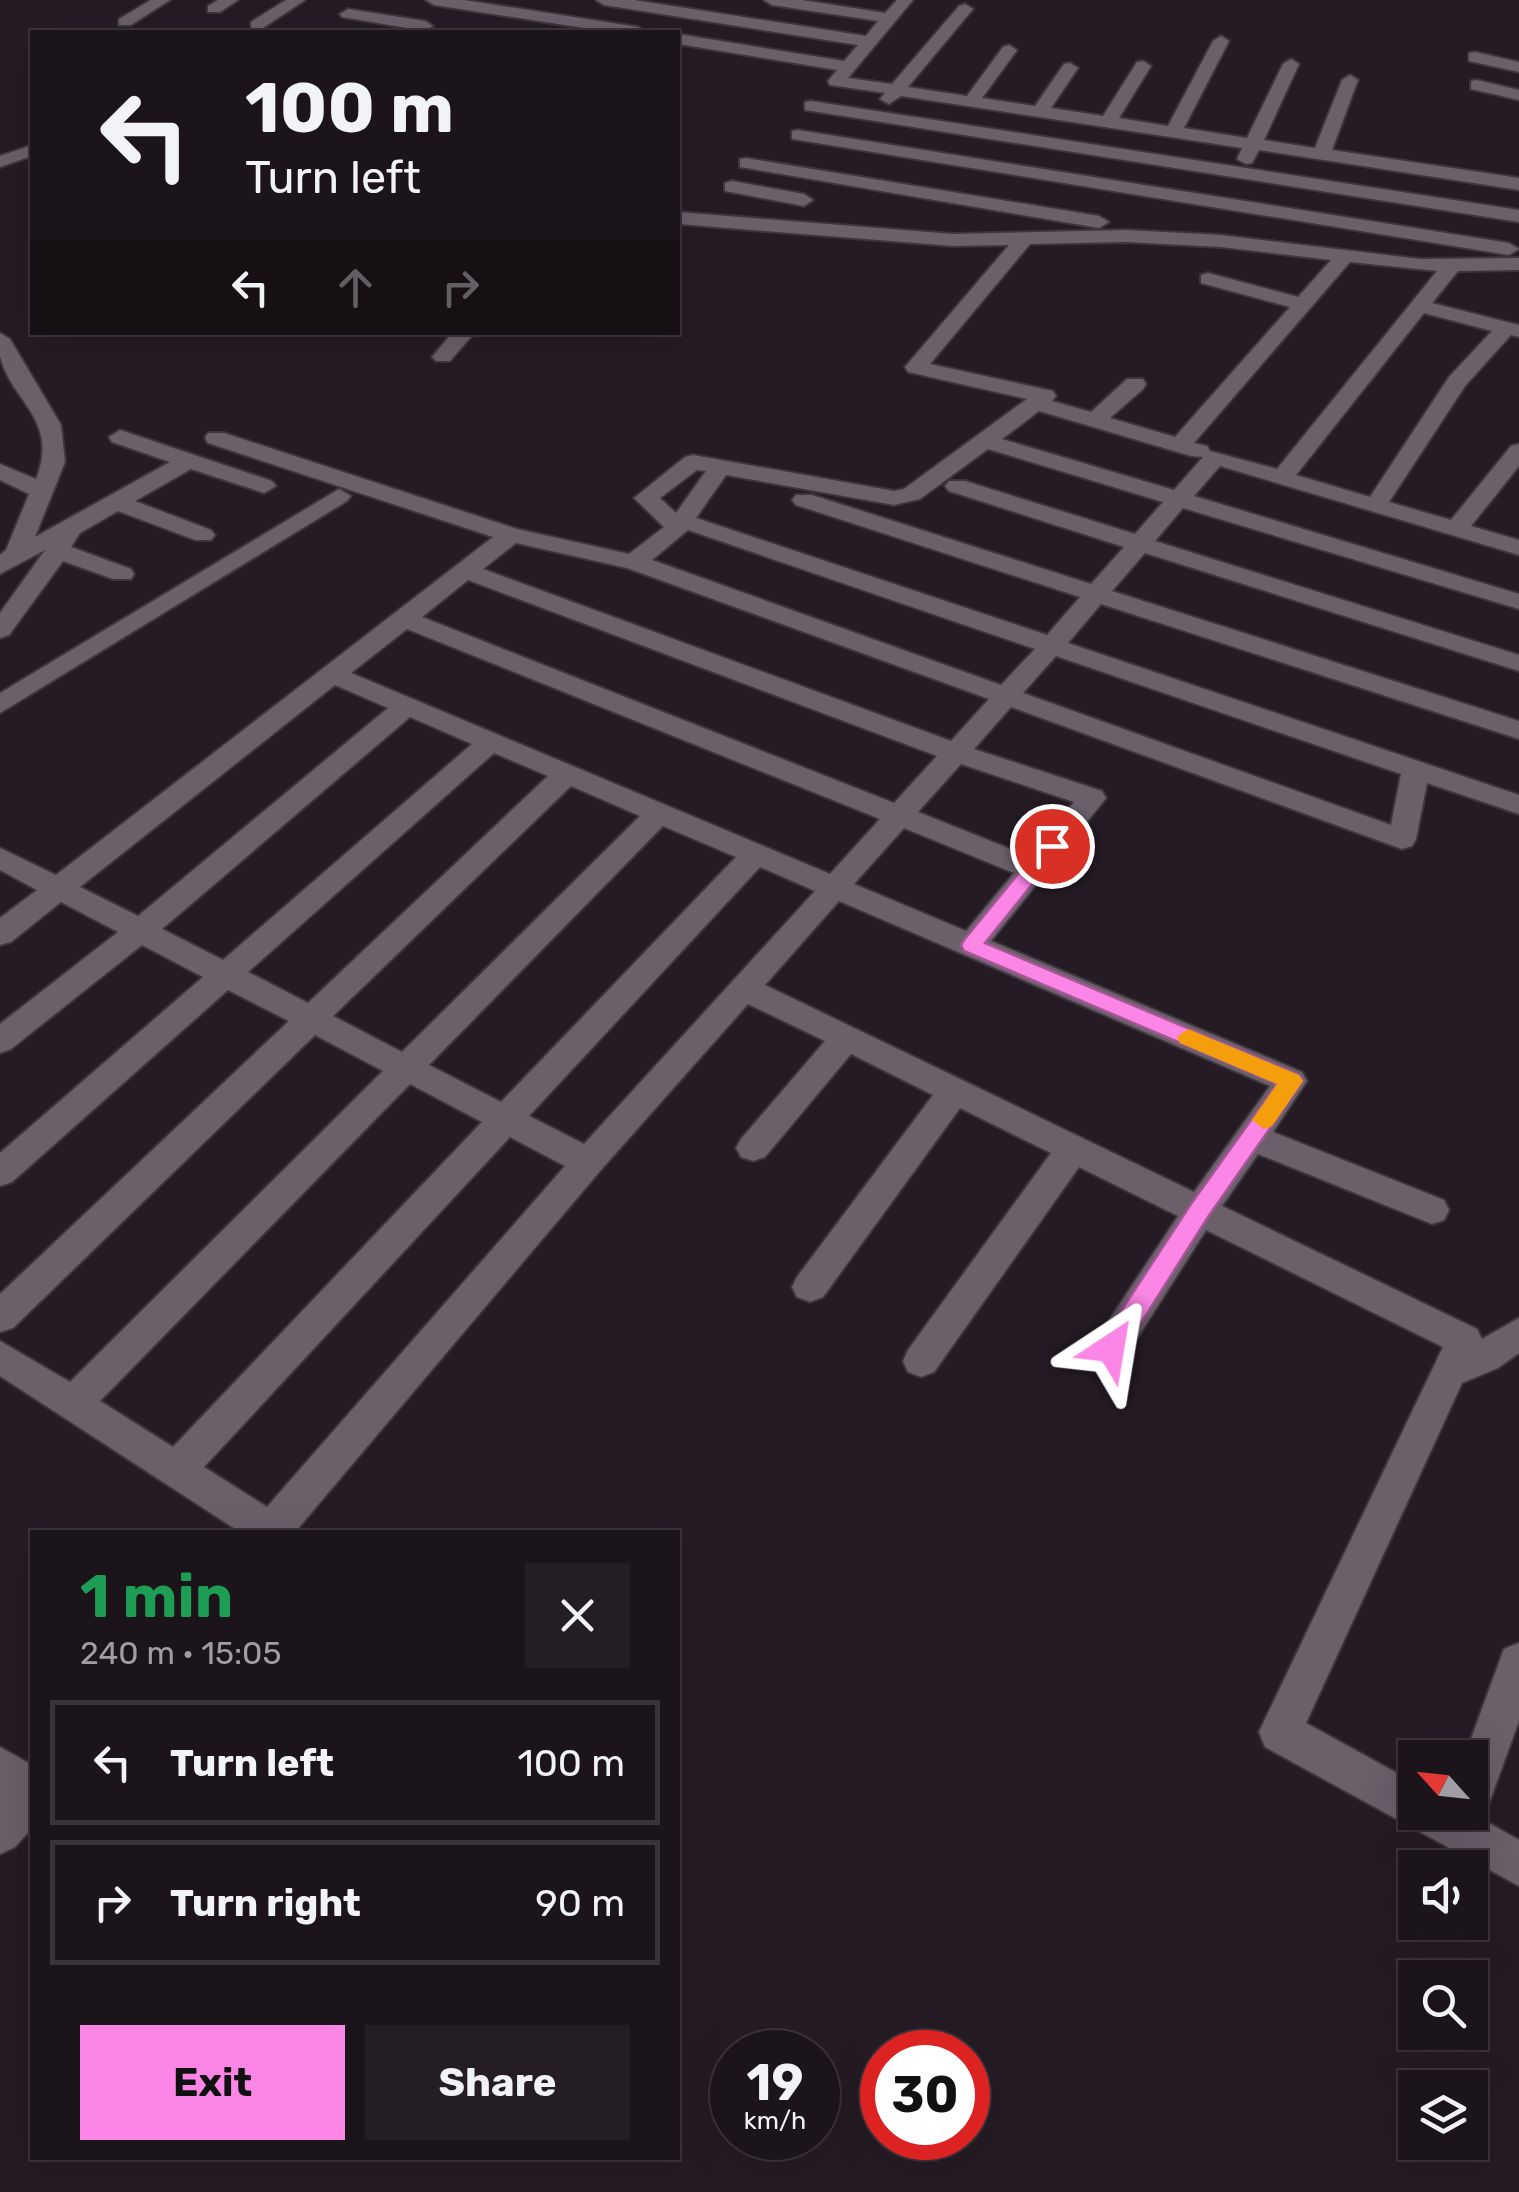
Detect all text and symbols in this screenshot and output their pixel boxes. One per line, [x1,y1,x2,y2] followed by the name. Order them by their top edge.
[245,67,454,150] text: 100 m
[80,70,210,200] icon: left
[245,151,421,204] text: Turn left
[223,260,278,315] icon: left
[328,260,383,315] icon: ahead
[433,260,488,315] icon: right
[1010,804,1095,889] pin
[1025,819,1080,874] icon: arrive
[1059,1296,1163,1400] position arrow
[80,1561,233,1632] text: 1 min
[525,1563,630,1668] button: close
[80,1634,281,1672] text: 240 m · 15:05
[85,1735,140,1790] icon: left
[170,1740,334,1786] text: Turn left
[517,1740,625,1786] text: 100 m
[1398,1740,1488,1830] north arrow
[1398,1740,1488,2160] map controls
[1398,1850,1488,1940] button: sound
[85,1875,140,1930] icon: right
[170,1880,361,1926] text: Turn right
[535,1880,625,1926] text: 90 m
[1398,1960,1488,2050] button: search
[80,2025,345,2140] button: Exit
[365,2025,630,2140] button: Share
[860,2030,990,2160] speed limit sign: 30
[747,2053,803,2113] text: 19
[1398,2070,1488,2160] button: layers
[744,2106,806,2135] text: km/h

